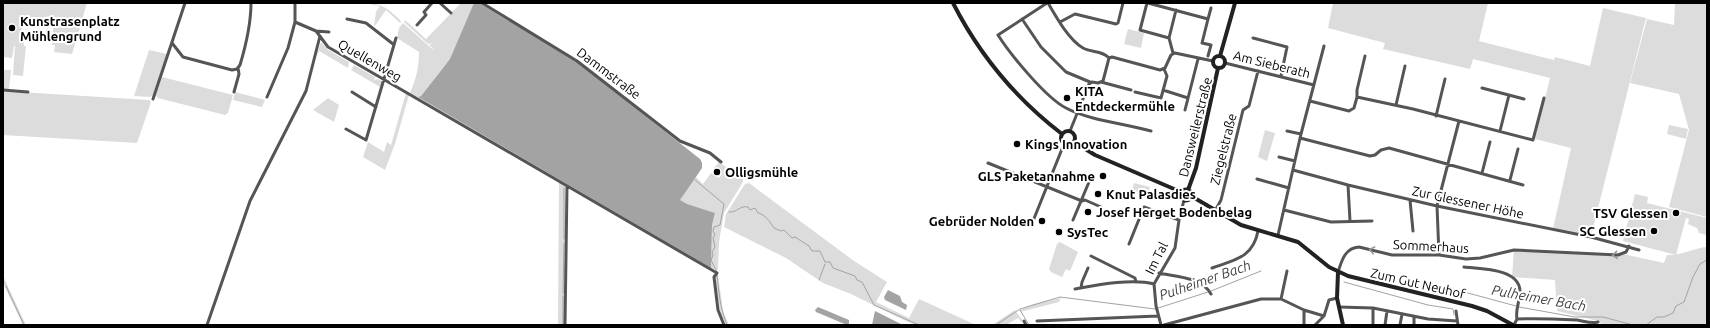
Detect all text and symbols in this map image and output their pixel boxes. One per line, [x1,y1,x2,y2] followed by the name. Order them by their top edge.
[20,14,120,43] place label: Kunstrasenplatz Mühlengrund
[7,23,17,33] marker: Kunstrasenplatz Mühlengrund
[335,36,404,85] street label: Quellenweg
[575,45,643,101] street label: Dammstraße
[1232,48,1312,80] street label: Am Sieberath
[1176,76,1214,178] street label: Dansweilerstraße
[1075,84,1175,113] place label: KITA Entdeckermühle
[1062,93,1072,103] marker: KITA Entdeckermühle
[1207,112,1239,186] street label: Ziegelstraße
[1025,137,1127,151] place label: Kings Innovation
[1012,139,1022,149] marker: Kings Innovation
[725,165,798,179] place label: Olligsmühle
[712,167,722,177] marker: Olligsmühle
[978,169,1095,183] place label: GLS Paketannahme
[1098,171,1108,181] marker: GLS Paketannahme
[1411,183,1525,221] street label: Zur Glessener Höhe
[1106,187,1196,201] place label: Knut Palasdies
[1093,189,1103,199] marker: Knut Palasdies
[1096,205,1252,219] place label: Josef Herget Bodenbelag
[1593,206,1668,220] place label: TSV Glessen
[1083,207,1093,217] marker: Josef Herget Bodenbelag
[1671,208,1681,218] marker: TSV Glessen
[929,214,1034,228] place label: Gebrüder Nolden
[1037,216,1047,226] marker: Gebrüder Nolden
[1579,224,1646,238] place label: SC Glessen
[1067,225,1109,239] place label: SysTec
[1649,226,1659,236] marker: SC Glessen
[1054,227,1064,237] marker: SysTec
[1393,237,1470,255] street label: Sommerhaus
[1142,239,1170,276] street label: Im Tal
[1369,246,1376,254] one-way arrow
[1612,250,1618,259] one-way arrow
[1157,257,1253,303] water label: Pulheimer Bach
[1369,265,1467,301] street label: Zum Gut Neuhof
[1490,282,1588,314] water label: Pulheimer Bach

